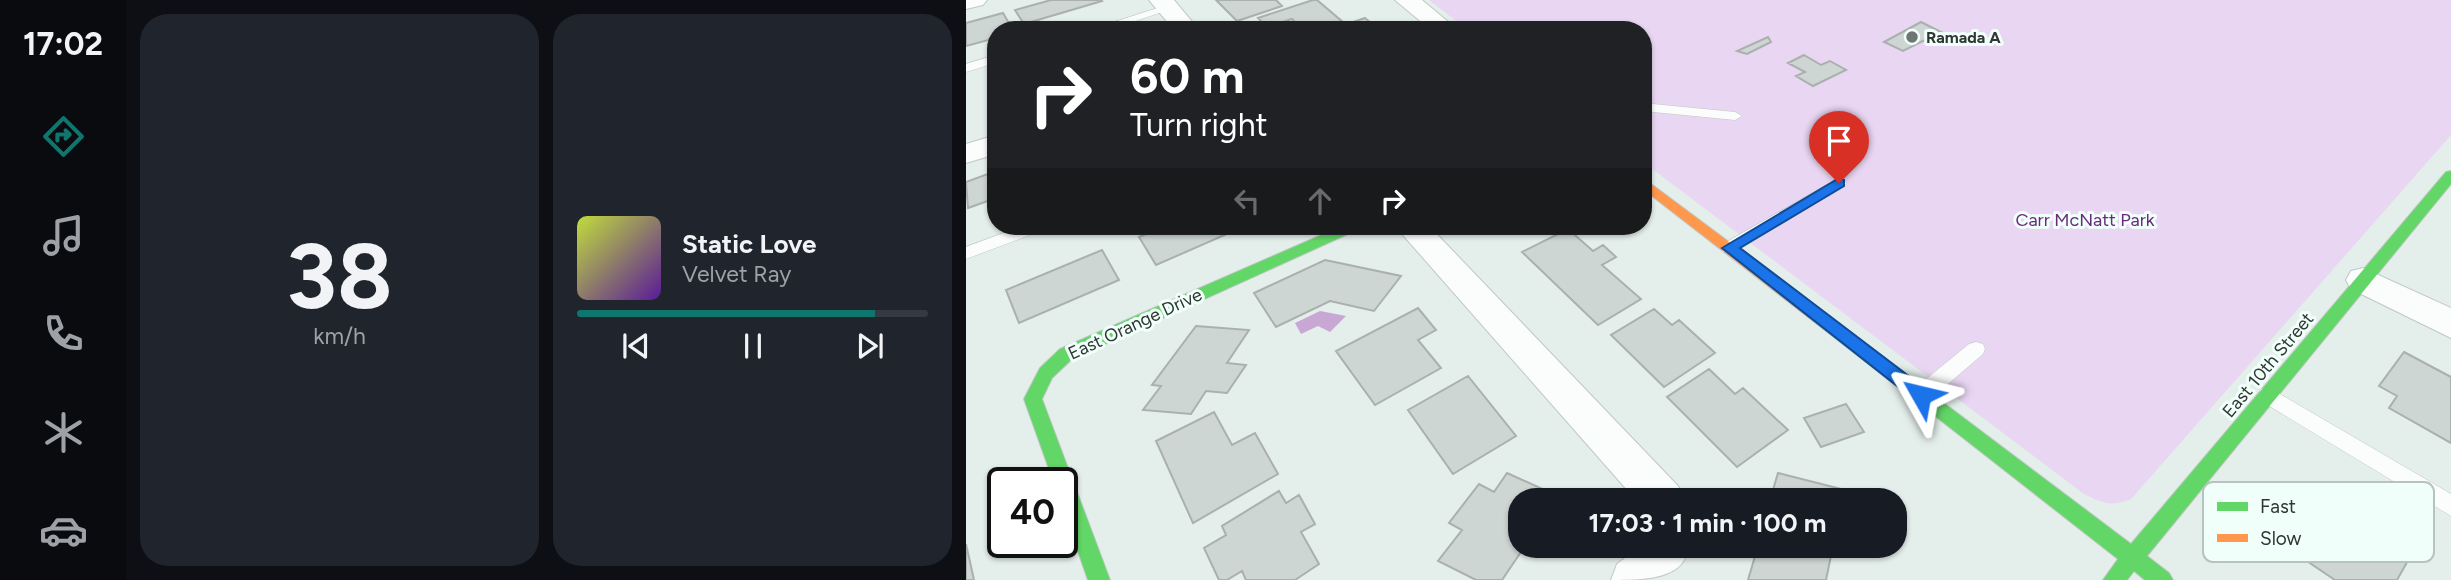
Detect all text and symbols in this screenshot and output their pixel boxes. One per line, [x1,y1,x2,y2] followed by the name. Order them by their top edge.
[23,25,103,63] text: 17:02
[1926,28,2001,47] place label: Ramada A
[1904,29,1920,45] marker: Ramada A
[1130,46,1245,105] text: 60 m
[1015,49,1106,140] icon: right
[1130,106,1268,144] text: Turn right
[1809,111,1869,183] pin
[39,112,88,161] icon: directions
[1820,122,1858,160] icon: arrive
[1228,182,1266,220] icon: left
[1301,182,1339,220] icon: ahead
[1374,182,1412,220] icon: right
[2015,209,2155,231] park label: Carr McNatt Park
[39,211,88,260] icon: music
[286,222,393,331] text: 38
[682,228,816,260] text: Static Love
[682,260,791,288] text: Velvet Ray
[1065,283,1206,365] street label: East Orange Drive
[2218,308,2318,422] street label: East 10th Street
[39,309,88,358] icon: phone
[313,322,366,350] text: km/h
[617,327,655,365] icon: previous
[734,327,772,365] icon: pause
[851,327,889,365] icon: next
[1884,358,1958,432] position arrow
[39,408,88,457] icon: climate
[987,467,1078,558] speed limit sign: 40
[2203,482,2434,562] legend
[2260,495,2296,518] text: Fast
[39,506,88,555] icon: car
[1589,507,1826,539] text: 17:03 · 1 min · 100 m
[2260,527,2302,550] text: Slow

